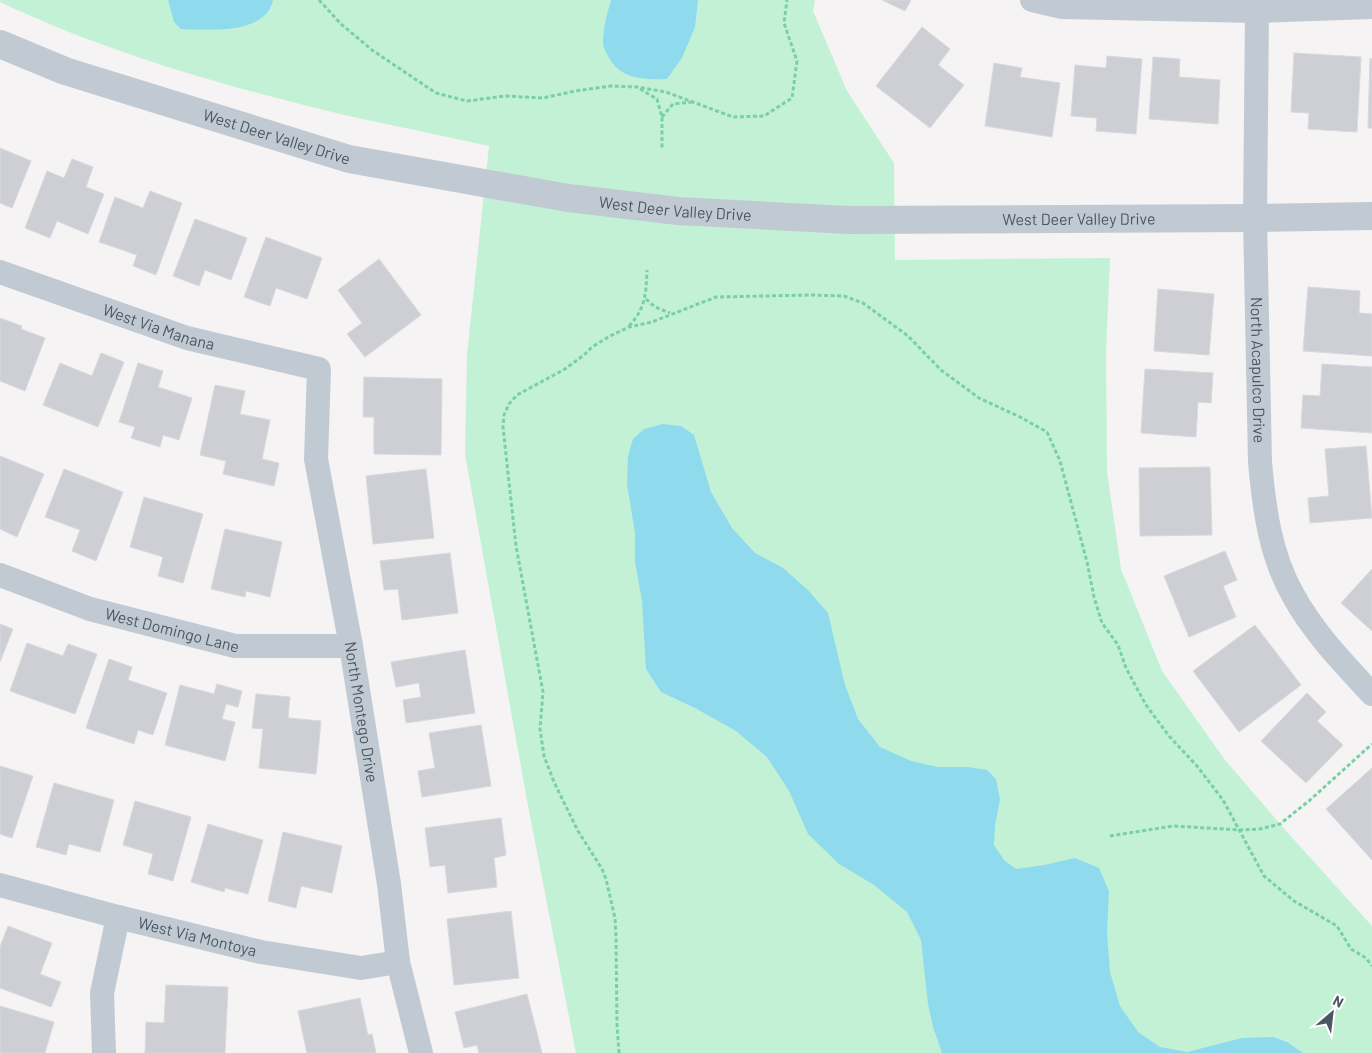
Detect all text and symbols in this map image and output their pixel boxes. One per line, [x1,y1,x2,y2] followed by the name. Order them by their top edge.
[201,104,353,168] street label: West Deer Valley Drive
[598,192,752,224] street label: West Deer Valley Drive
[1002,208,1155,228] street label: West Deer Valley Drive
[1248,297,1270,443] street label: North Acapulco Drive
[100,299,217,353] street label: West Via Manana
[103,603,241,656] street label: West Domingo Lane
[341,640,383,784] street label: North Montego Drive
[136,912,259,960] street label: West Via Montoya
[1307,988,1357,1038] north arrow
[1330,991,1346,1011] text: N

